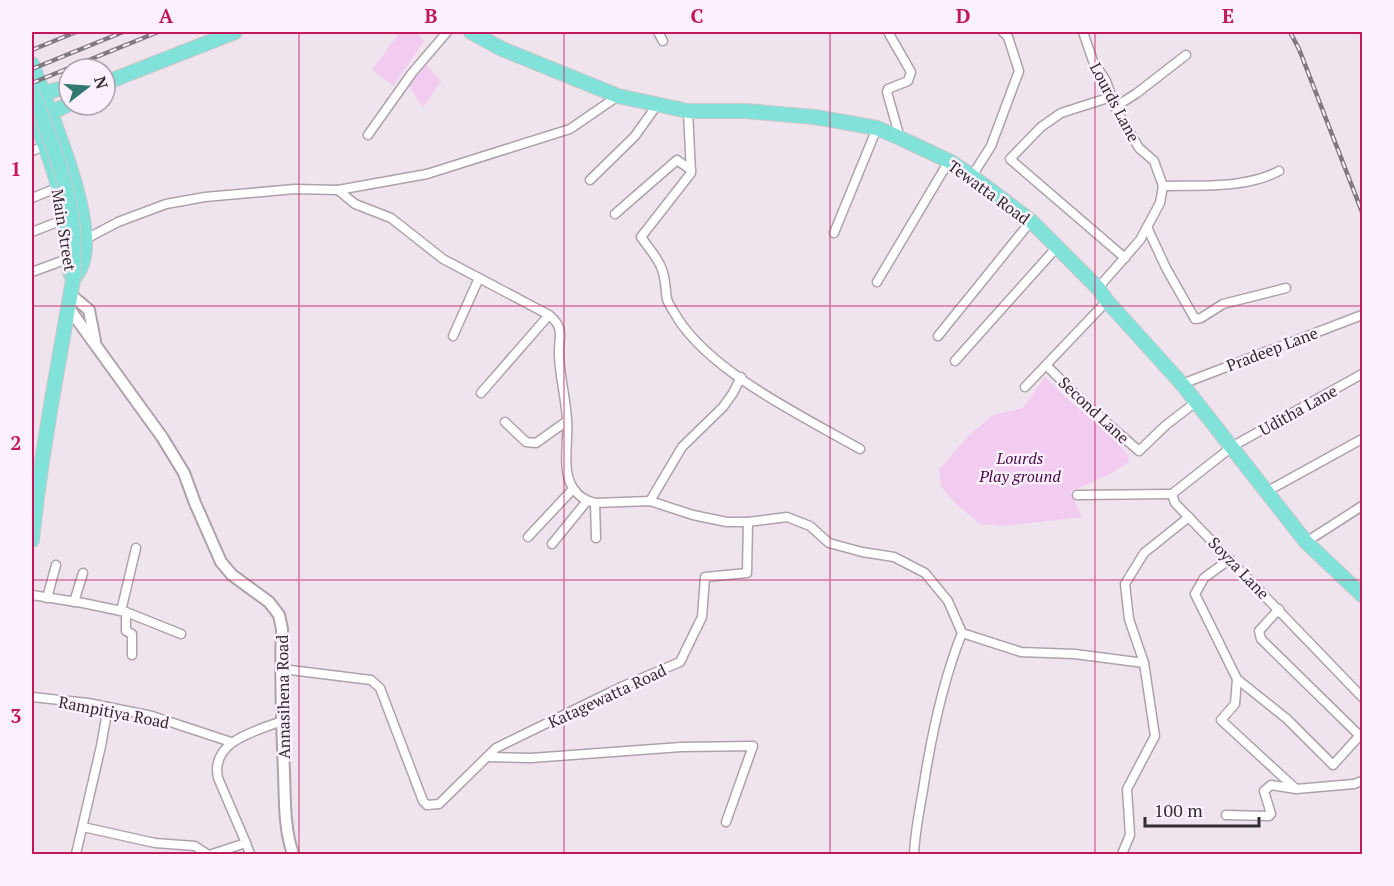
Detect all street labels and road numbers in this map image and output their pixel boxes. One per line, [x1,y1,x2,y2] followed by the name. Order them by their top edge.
[1085,58,1145,146] street label: Lourds Lane
[944,155,1034,229] street label: Tewatta Road
[47,187,81,273] street label: Main Street
[1223,322,1321,376] street label: Pradeep Lane
[1054,371,1134,449] street label: Second Lane
[1255,379,1341,441] street label: Uditha Lane
[1204,532,1274,604] street label: Soyza Lane
[271,635,295,759] street label: Annasihena Road
[544,659,670,733] street label: Katagewatta Road
[57,690,171,734] street label: Rampitiya Road

